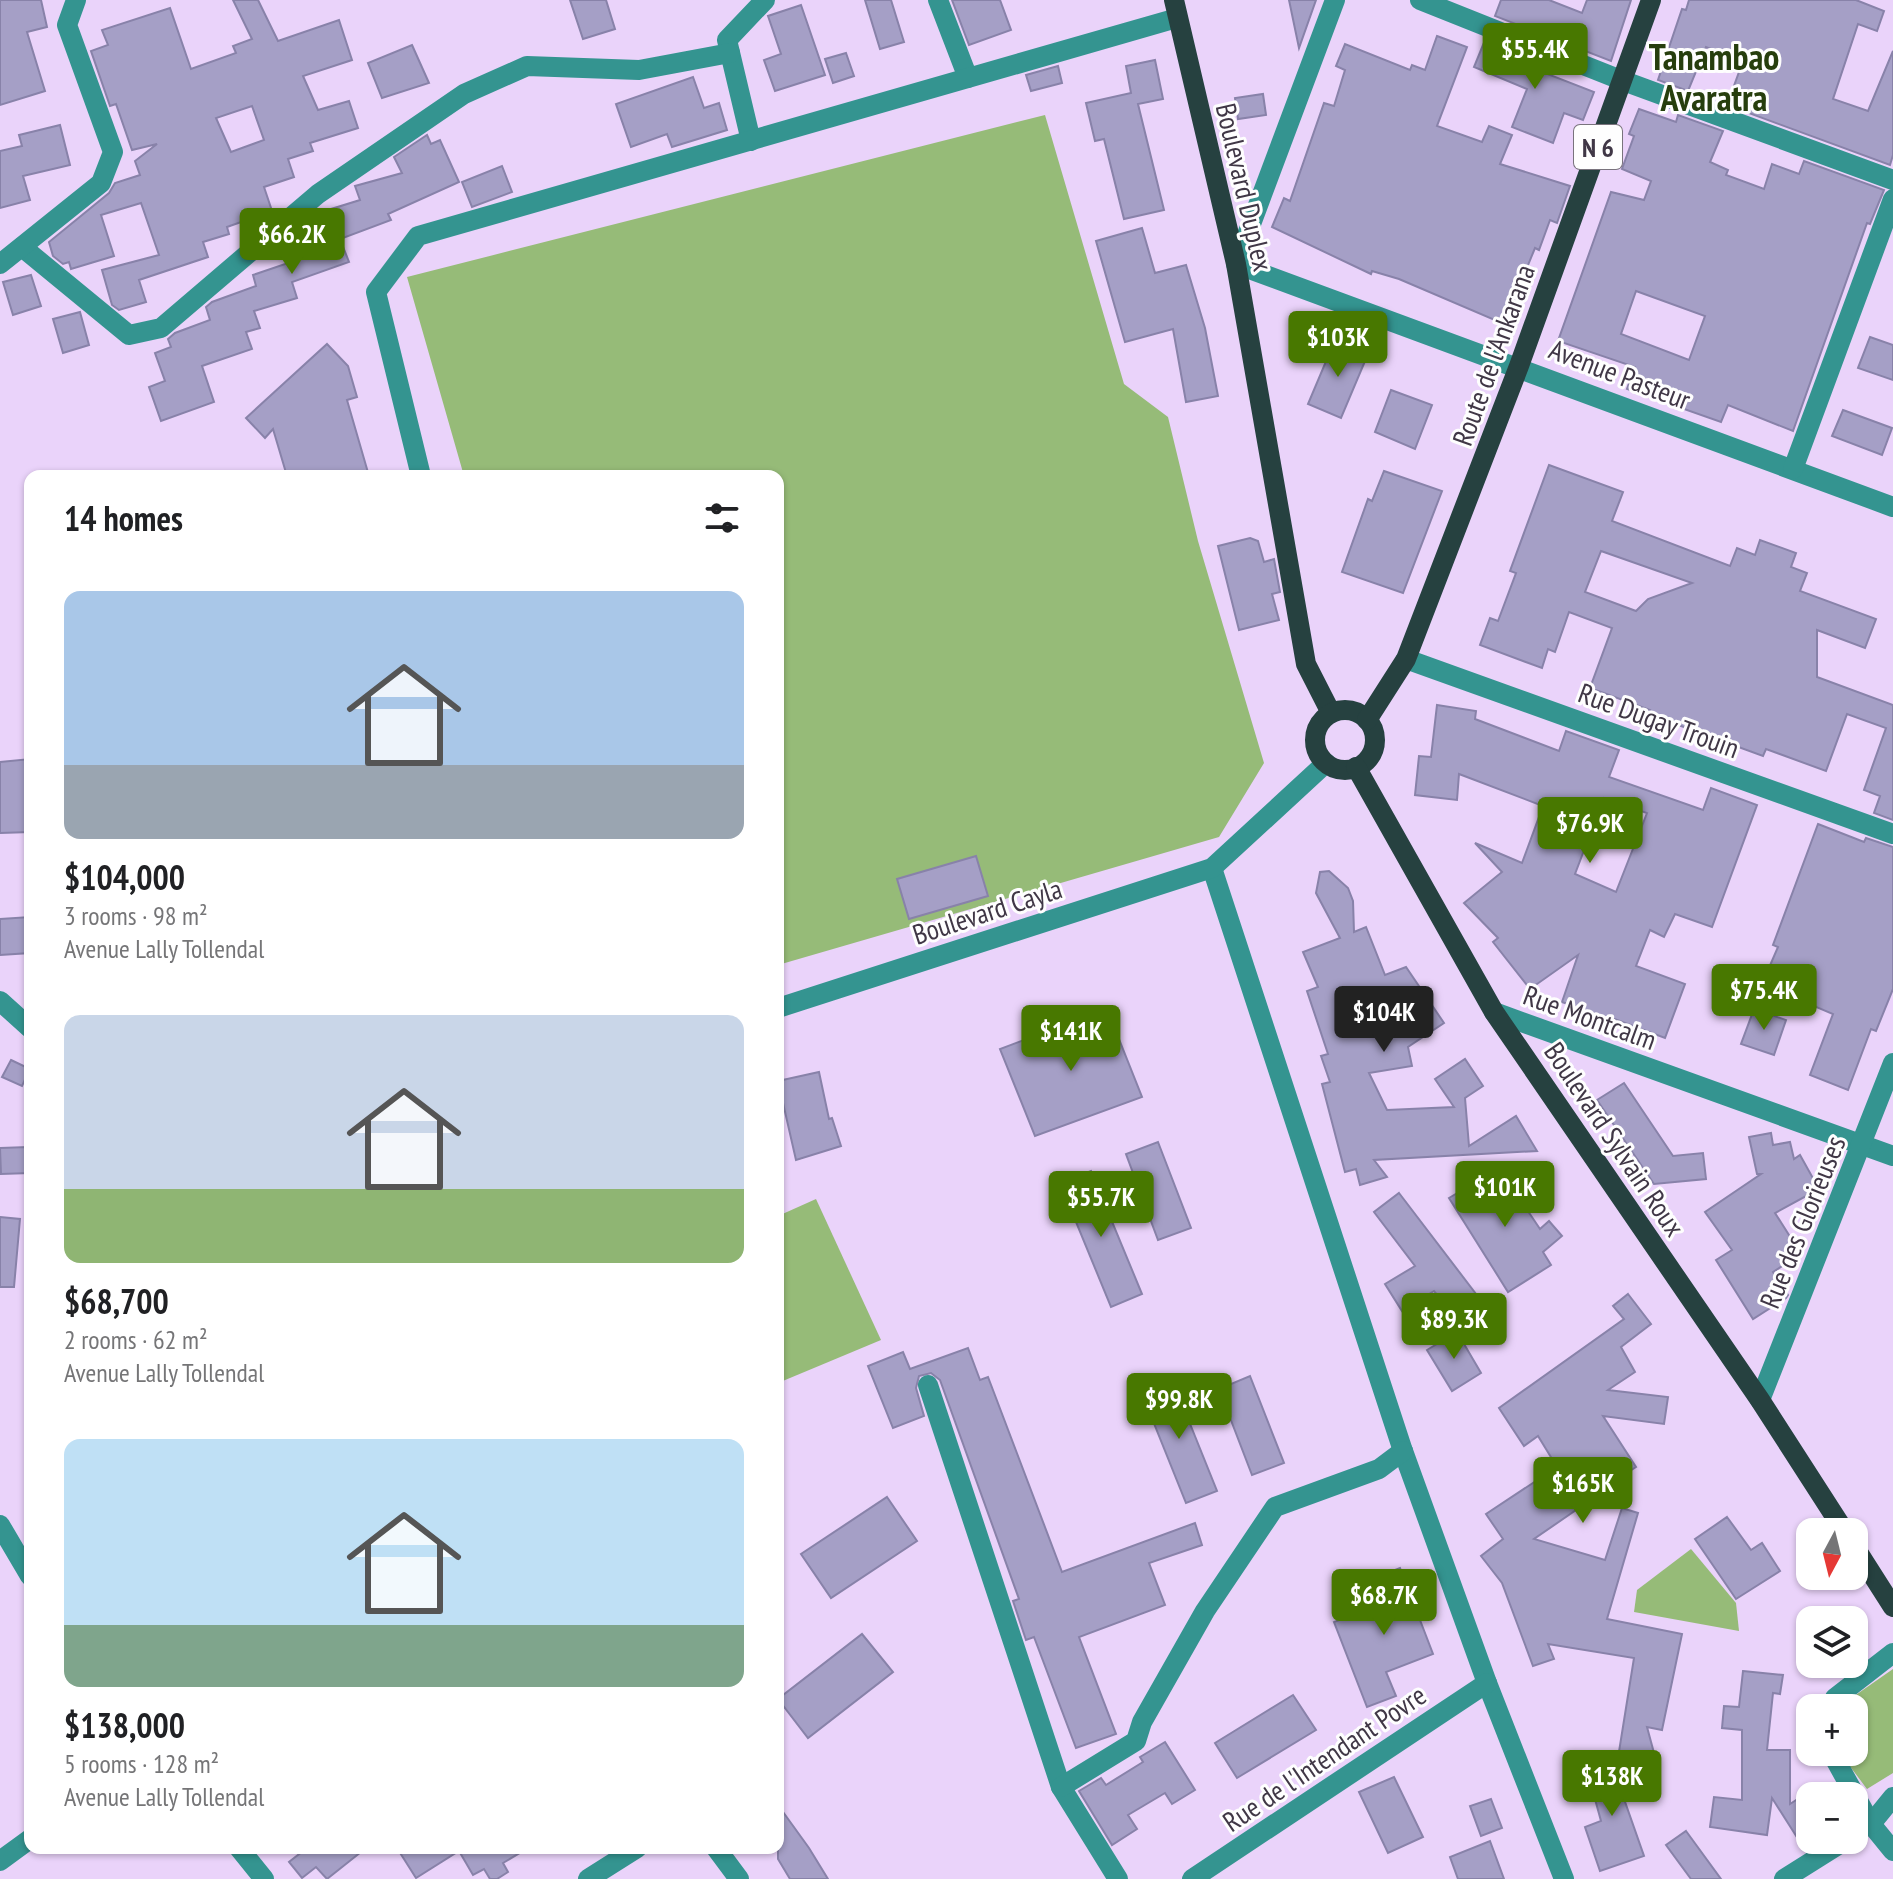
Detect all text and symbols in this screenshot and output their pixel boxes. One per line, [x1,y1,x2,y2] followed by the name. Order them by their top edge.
[1470,23,1600,91] pin: $55.4K
[1501,32,1569,65] text: $55.4K
[1649,33,1779,121] district label: Tanambao Avaratra
[1208,100,1282,274] street label: Boulevard Duplex
[1574,125,1622,169] road number: N 6
[227,208,357,276] pin: $66.2K
[258,217,326,250] text: $66.2K
[1443,259,1543,451] street label: Route de l'Ankarana
[1282,311,1394,379] pin: $103K
[1306,320,1370,353] text: $103K
[1544,330,1696,418] street label: Avenue Pasteur
[64,496,183,540] text: 14 homes
[700,496,744,540] icon: filters
[332,643,476,787] icon: home
[1573,674,1745,766] street label: Rue Dugay Trouin
[1525,797,1655,865] pin: $76.9K
[1556,806,1624,839] text: $76.9K
[64,855,185,899] text: $104,000
[908,869,1066,953] street label: Boulevard Cayla
[64,899,208,932] text: 3 rooms · 98 m²
[64,932,264,965] text: Avenue Lally Tollendal
[1699,964,1829,1032] pin: $75.4K
[1730,973,1798,1006] text: $75.4K
[1518,976,1662,1058] street label: Rue Montcalm
[1328,986,1440,1054] pin: $104K
[1352,995,1416,1028] text: $104K
[1015,1005,1127,1073] pin: $141K
[1039,1014,1103,1047] text: $141K
[1536,1035,1694,1243] street label: Boulevard Sylvain Roux
[332,1067,476,1211] icon: home
[1751,1130,1853,1314] street label: Rue des Glorieuses
[1449,1161,1561,1229] pin: $101K
[1473,1170,1537,1203] text: $101K
[1036,1171,1166,1239] pin: $55.7K
[1067,1180,1135,1213] text: $55.7K
[64,1279,169,1323] text: $68,700
[1389,1293,1519,1361] pin: $89.3K
[1420,1302,1488,1335] text: $89.3K
[64,1323,208,1356] text: 2 rooms · 62 m²
[64,1356,264,1389] text: Avenue Lally Tollendal
[1114,1373,1244,1441] pin: $99.8K
[1145,1382,1213,1415] text: $99.8K
[1527,1457,1639,1525] pin: $165K
[1551,1466,1615,1499] text: $165K
[332,1491,476,1635] icon: home
[1796,1518,1868,1590] north arrow
[1796,1518,1868,1854] map controls
[1319,1569,1449,1637] pin: $68.7K
[1350,1578,1418,1611] text: $68.7K
[1796,1606,1868,1678] button: layers
[1215,1676,1433,1840] street label: Rue de l'Intendant Povre
[1796,1694,1868,1766] button: +
[64,1703,185,1747] text: $138,000
[64,1747,219,1780] text: 5 rooms · 128 m²
[1556,1750,1668,1818] pin: $138K
[1580,1759,1644,1792] text: $138K
[64,1780,264,1813] text: Avenue Lally Tollendal
[1796,1782,1868,1854] button: −

